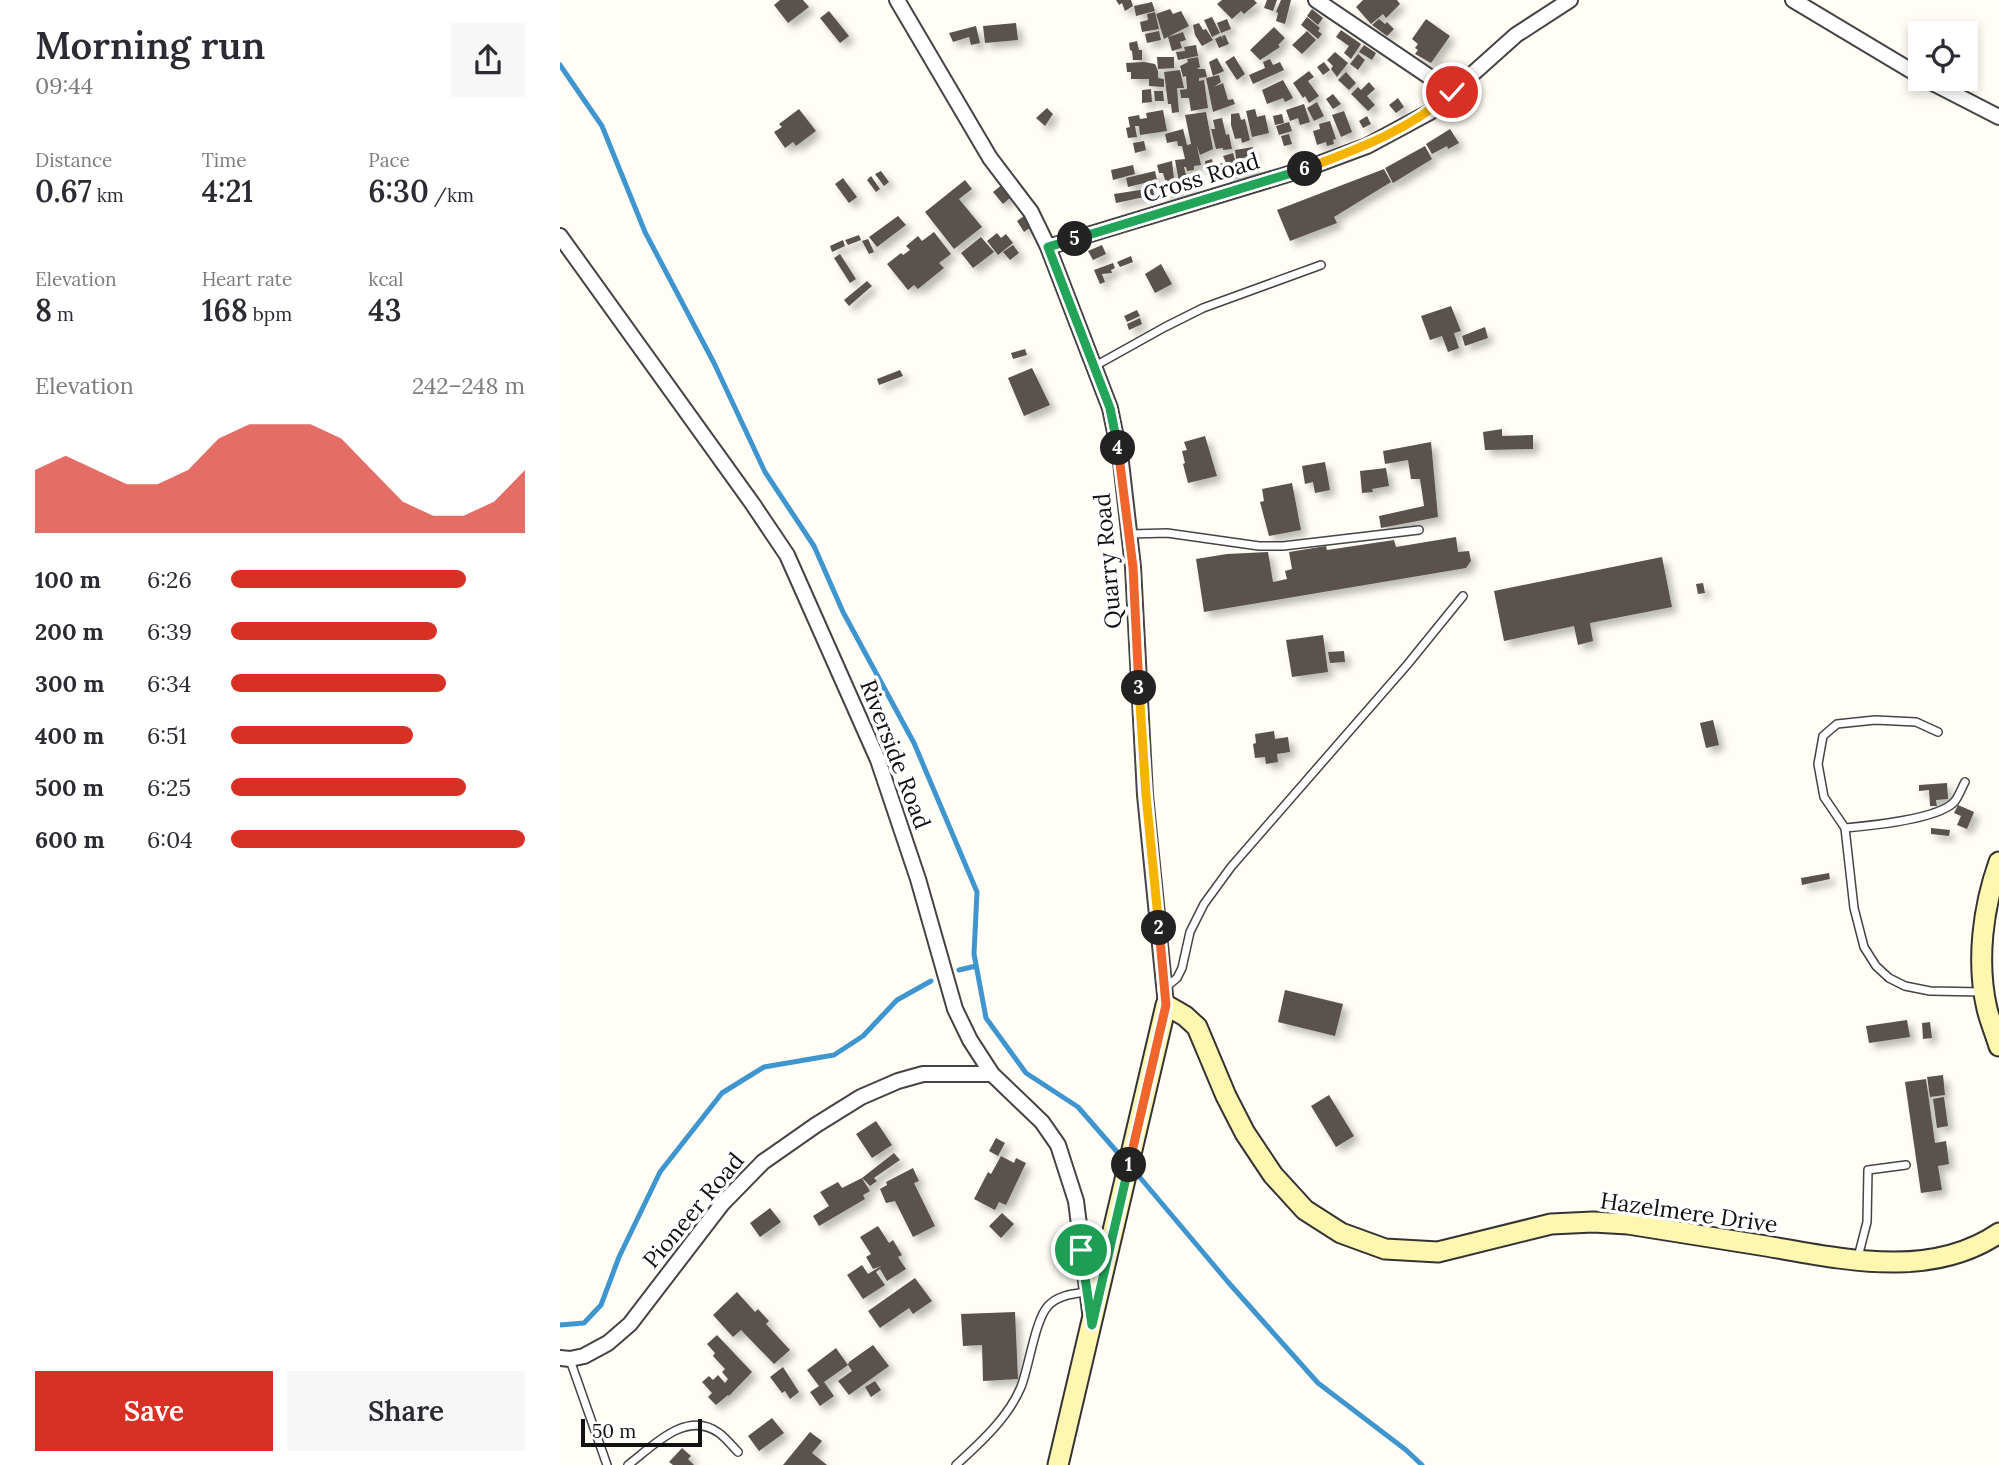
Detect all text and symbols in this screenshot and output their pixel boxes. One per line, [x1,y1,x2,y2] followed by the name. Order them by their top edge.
[35,21,265,69] text: Morning run
[1908,21,1978,91] map controls
[1908,21,1978,91] button: locate
[451,23,525,97] button: share
[1422,62,1482,122] pin
[35,71,93,100] text: 09:44
[1433,73,1471,111] icon: check
[1139,146,1263,208] street label: Cross Road
[35,148,112,172] text: Distance
[202,148,246,172] text: Time
[368,148,410,172] text: Pace
[1288,152,1322,186] pin: 6
[1299,156,1310,180] text: 6
[35,172,92,210] text: 0.67
[202,172,253,210] text: 4:21
[368,172,429,210] text: 6:30
[92,183,124,207] text: km
[429,183,474,207] text: /km
[1058,222,1092,256] pin: 5
[1069,226,1080,250] text: 5
[35,267,117,291] text: Elevation
[202,267,292,291] text: Heart rate
[368,267,403,291] text: kcal
[35,291,52,329] text: 8
[202,291,248,329] text: 168
[368,291,401,329] text: 43
[52,302,74,326] text: m
[248,302,292,326] text: bpm
[35,371,134,400] text: Elevation
[412,371,525,400] text: 242–248 m
[1100,430,1136,466] pin: 4
[1112,435,1123,459] text: 4
[1087,492,1127,630] street label: Quarry Road
[35,565,101,594] text: 100 m
[147,565,192,594] text: 6:26
[35,617,104,646] text: 200 m
[147,617,192,646] text: 6:39
[35,669,104,698] text: 300 m
[147,669,191,698] text: 6:34
[1122,670,1156,706] pin: 3
[854,675,938,833] street label: Riverside Road
[1133,675,1144,699] text: 3
[35,721,104,750] text: 400 m
[147,721,187,750] text: 6:51
[35,773,104,802] text: 500 m
[147,773,191,802] text: 6:25
[35,825,105,854] text: 600 m
[147,825,193,854] text: 6:04
[1142,911,1176,946] pin: 2
[1153,915,1164,939] text: 2
[636,1146,750,1274] street label: Pioneer Road
[1112,1148,1146,1182] pin: 1
[1125,1152,1132,1176] text: 1
[1598,1185,1780,1239] street label: Hazelmere Drive
[1051,1220,1111,1280] pin
[1062,1231,1100,1269] icon: arrive
[35,1371,273,1451] button: Save
[287,1371,525,1451] button: Share
[581,1416,702,1448] scale bar
[592,1419,636,1443] text: 50 m

